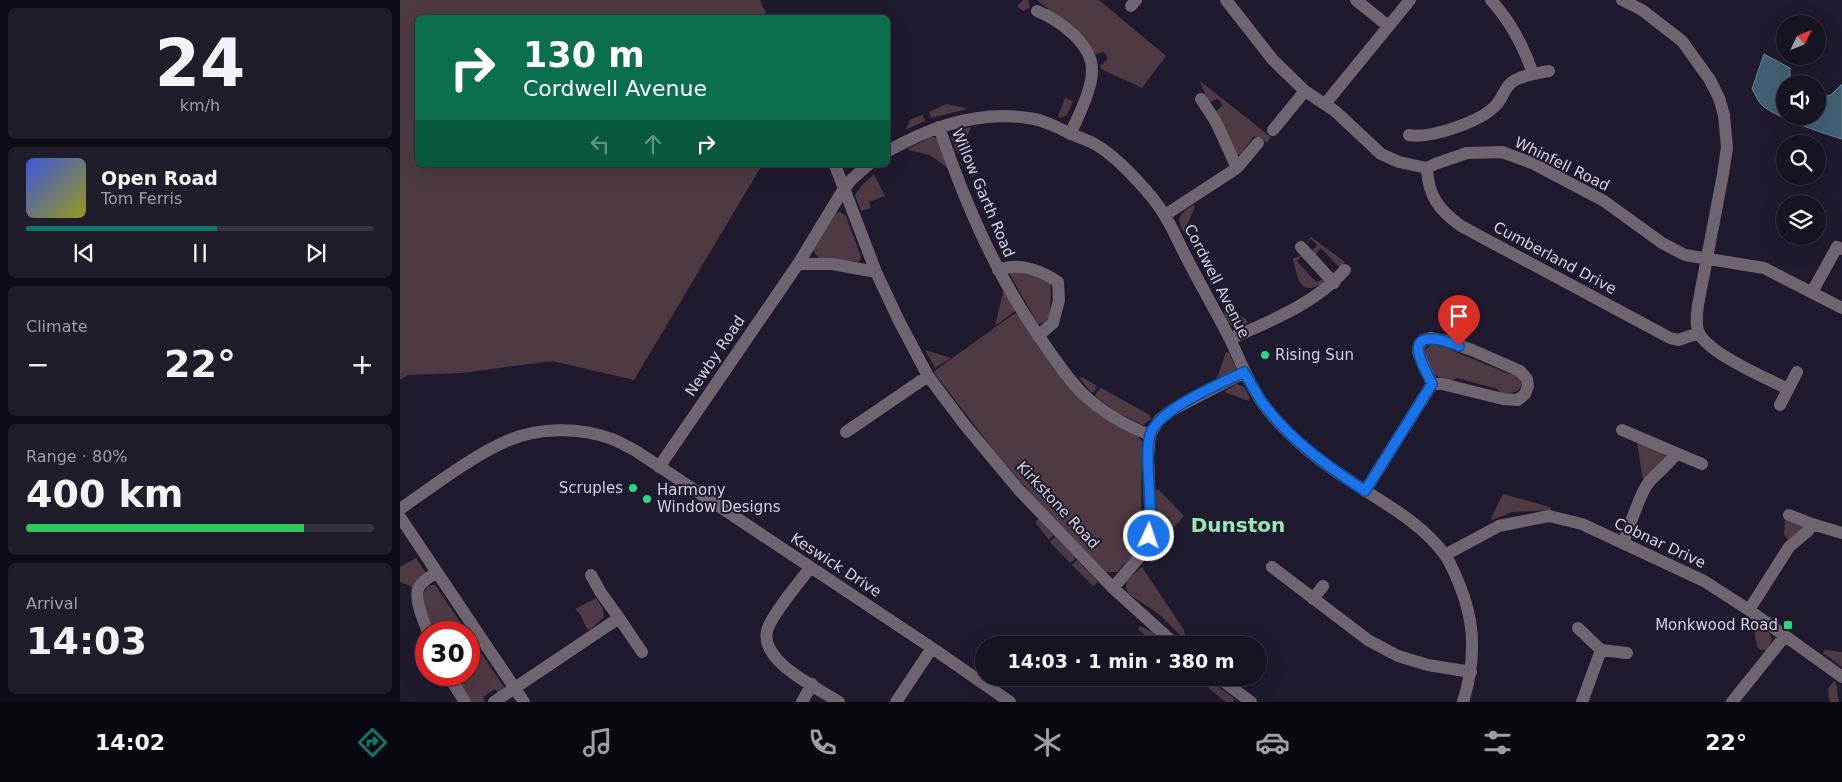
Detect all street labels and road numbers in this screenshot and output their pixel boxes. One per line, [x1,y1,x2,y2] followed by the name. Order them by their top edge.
[948,126,1018,260] street label: Willow Garth Road
[1512,133,1612,195] street label: Whinfell Road
[1490,218,1620,298] street label: Cumberland Drive
[1181,221,1253,341] street label: Cordwell Avenue
[681,312,749,400] street label: Newby Road
[1013,458,1103,552] street label: Kirkstone Road
[1611,514,1709,572] street label: Cobnar Drive
[787,529,885,601] street label: Keswick Drive

